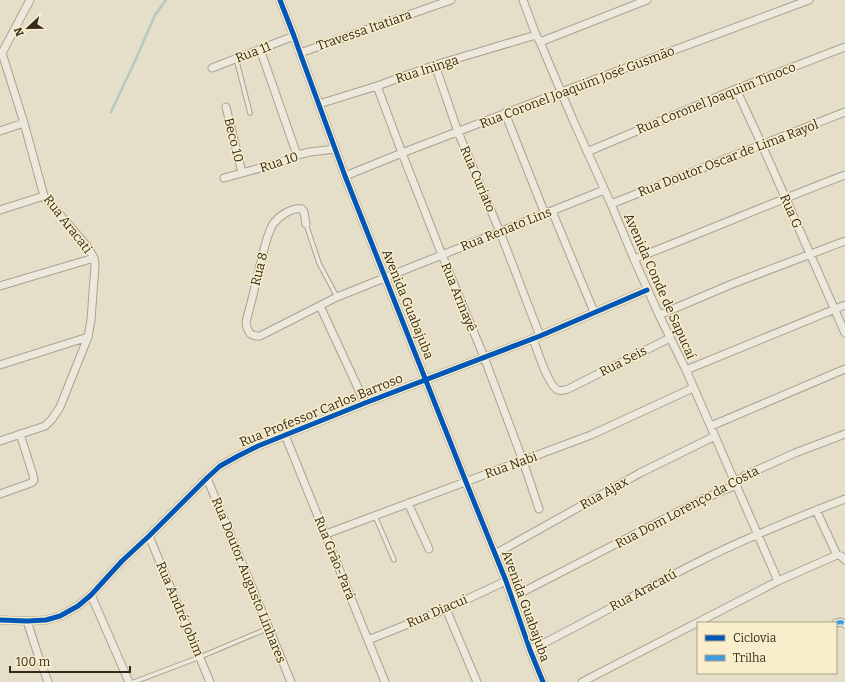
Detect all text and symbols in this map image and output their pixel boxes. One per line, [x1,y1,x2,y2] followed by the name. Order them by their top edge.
[315,7,413,53] street label: Travessa Itatiara
[8,8,48,48] north arrow
[11,25,27,38] text: N
[233,38,273,66] street label: Rua 11
[477,43,677,131] street label: Rua Coronel Joaquim José Gusmão
[394,52,460,86] street label: Rua Ininga
[634,59,798,137] street label: Rua Coronel Joaquim Tinoco
[221,116,247,164] street label: Beco 10
[636,116,821,199] street label: Rua Doutor Oscar de Lima Rayol
[457,144,499,214] street label: Rua Curiato
[258,149,300,175] street label: Rua 10
[41,192,95,256] street label: Rua Aracati
[777,192,805,231] street label: Rua G
[458,204,554,254] street label: Rua Renato Lins
[621,211,699,361] street label: Avenida Conde de Sapucaí
[379,247,437,361] street label: Avenida Guabajuba
[248,251,270,287] street label: Rua 8
[438,260,480,334] street label: Rua Arinayê
[597,343,649,379] street label: Rua Seis
[237,370,405,450] street label: Rua Professor Carlos Barroso
[483,449,539,481] street label: Rua Nabi
[613,463,761,551] street label: Rua Dom Lorenço da Costa
[577,474,631,512] street label: Rua Ajax
[209,495,289,665] street label: Rua Doutor Augusto Linhares
[311,514,359,602] street label: Rua Grão-Pará
[499,548,553,664] street label: Avenida Guabajuba
[153,559,207,659] street label: Rua André Jobim
[607,566,679,614] street label: Rua Aracatú
[404,591,470,630] street label: Rua Diacui
[697,622,837,674] legend
[733,631,777,645] text: Ciclovia
[10,648,130,674] scale bar
[733,651,766,665] text: Trilha
[16,655,51,669] text: 100 m

